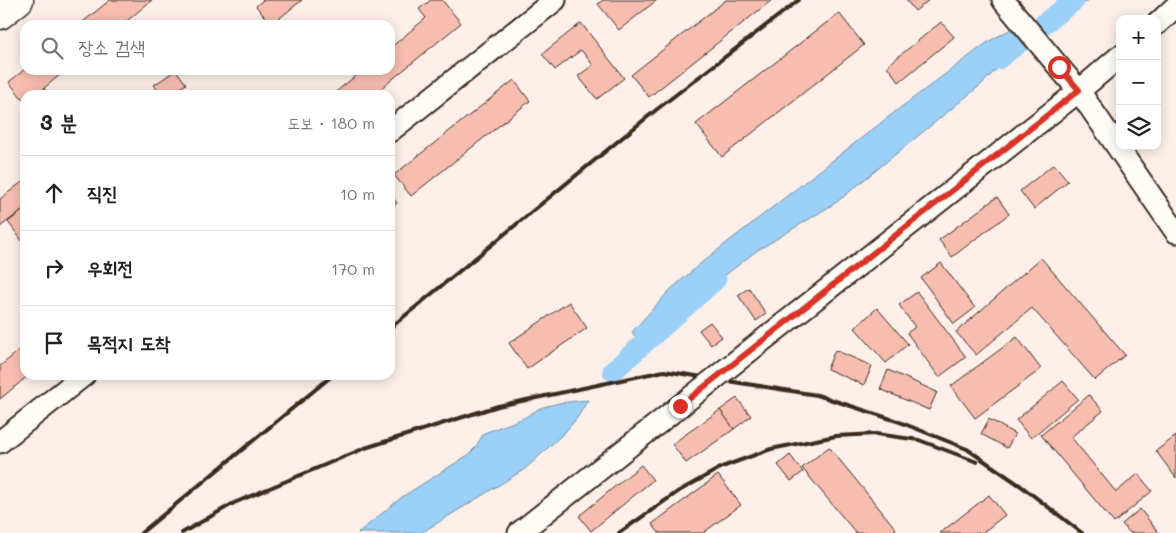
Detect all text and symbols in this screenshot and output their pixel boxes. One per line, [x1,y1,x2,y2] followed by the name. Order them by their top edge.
[1116,15,1161,150] map controls
[1116,15,1161,60] button: +
[20,20,395,75] search box
[38,34,66,62] icon: search
[78,34,145,59] text: 장소 검색
[1048,56,1071,79] route start
[1116,60,1161,105] button: −
[1116,105,1161,150] button: layers
[40,108,77,135] text: 3 분
[287,112,375,133] text: 도보 · 180 m
[40,179,68,207] icon: ahead
[87,180,118,205] text: 직진
[340,183,375,204] text: 10 m
[40,254,68,282] icon: right
[87,255,133,280] text: 우회전
[331,258,375,279] text: 170 m
[40,329,68,357] icon: arrive
[87,330,170,355] text: 목적지 도착
[669,395,692,418] route end

